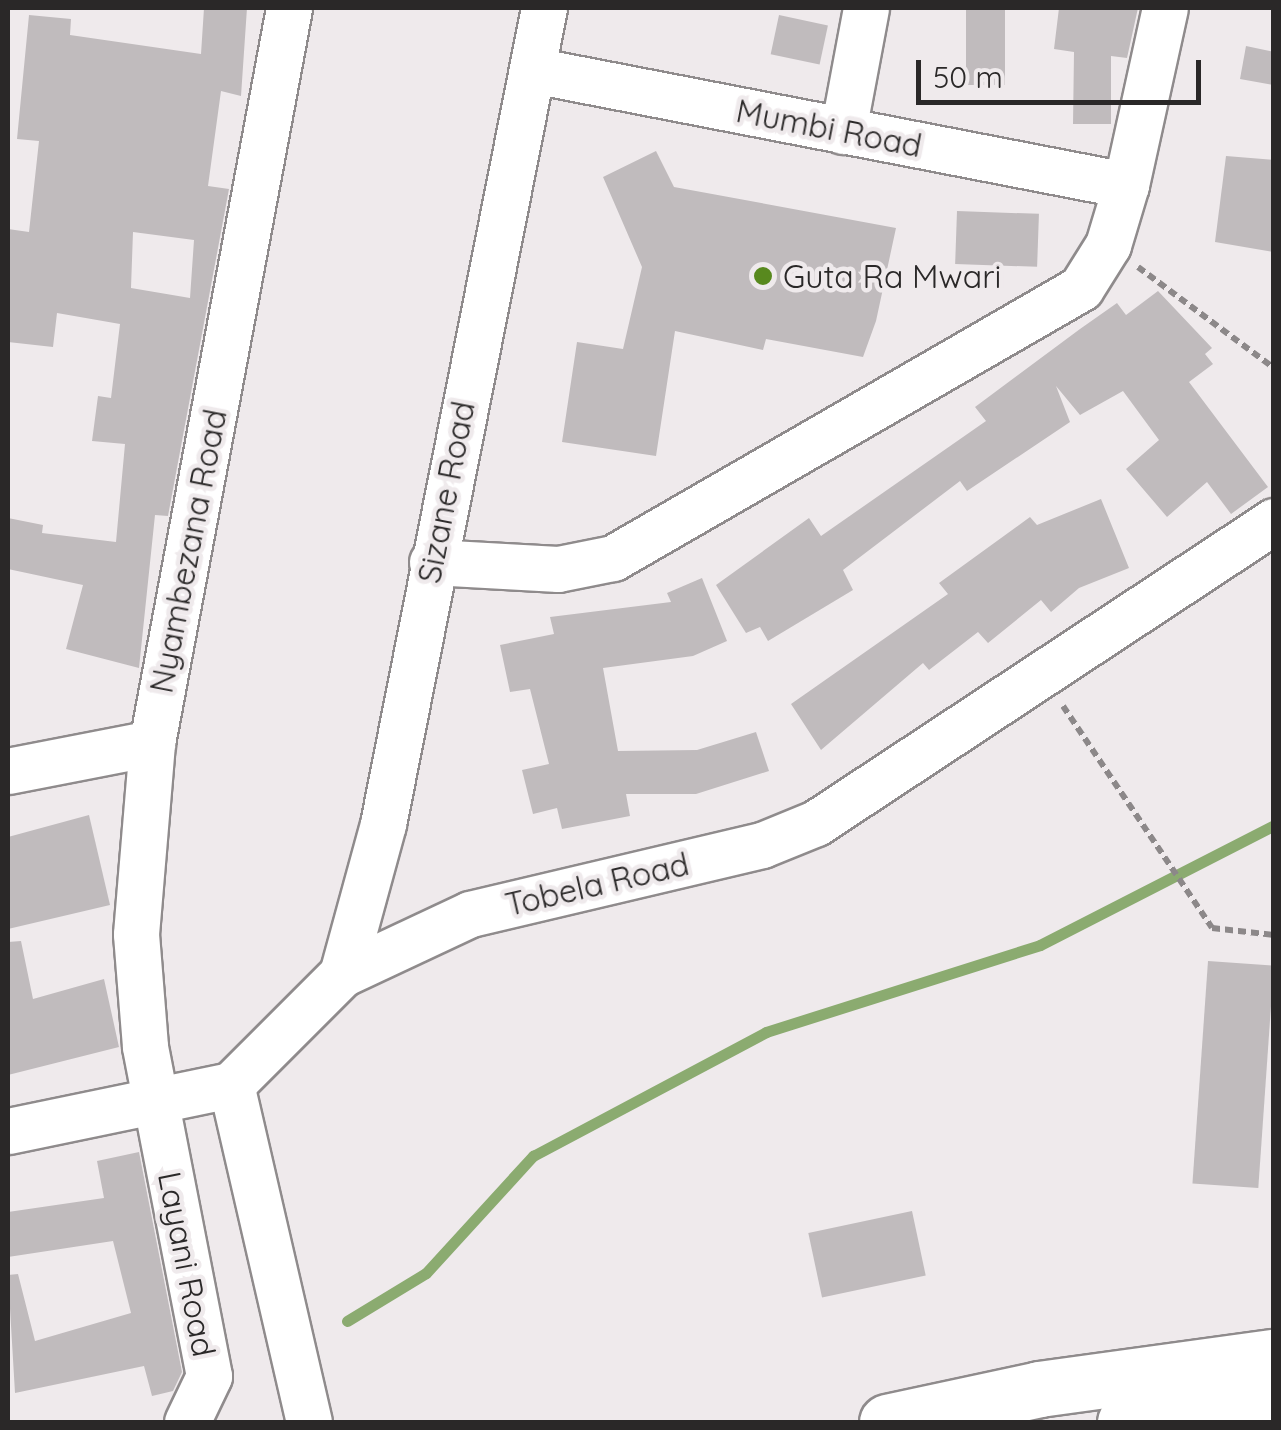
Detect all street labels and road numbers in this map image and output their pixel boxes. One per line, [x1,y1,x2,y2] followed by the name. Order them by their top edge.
[733,91,925,165] street label: Mumbi Road
[410,398,482,586] street label: Sizane Road
[142,406,234,696] street label: Nyambezana Road
[501,844,693,924] street label: Tobela Road
[150,1168,224,1360] street label: Layani Road

